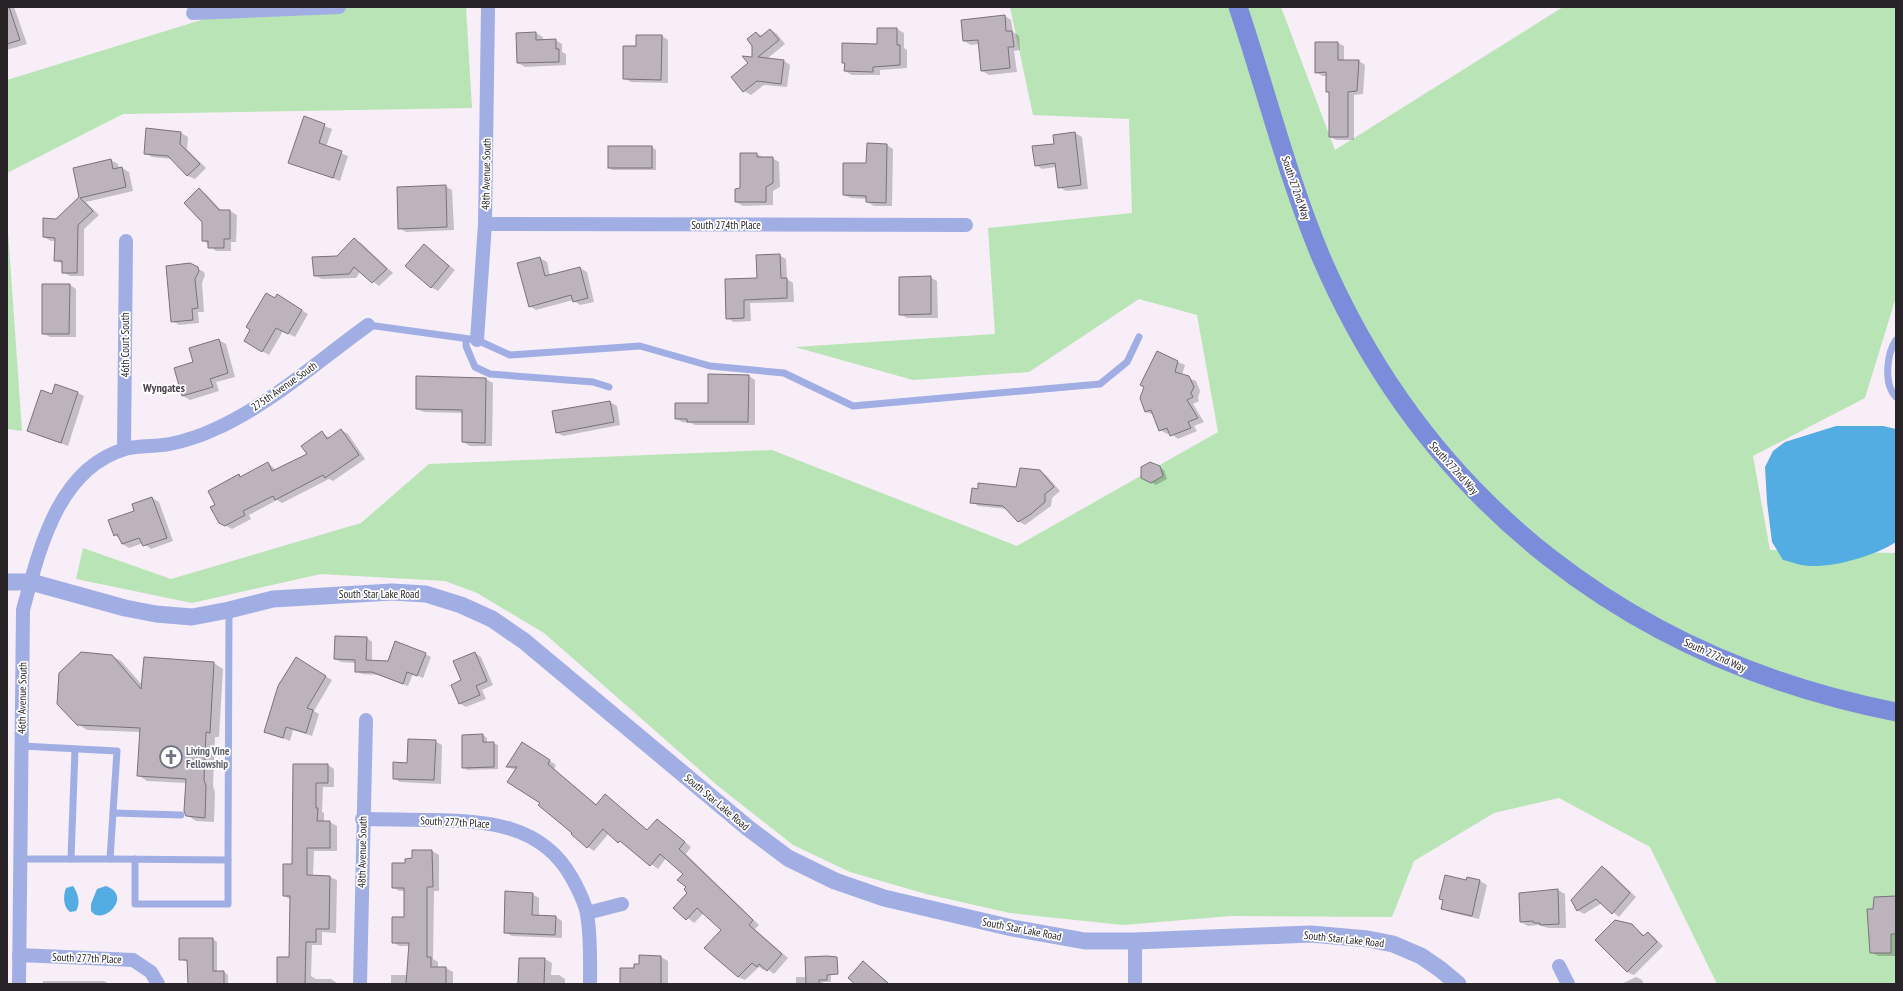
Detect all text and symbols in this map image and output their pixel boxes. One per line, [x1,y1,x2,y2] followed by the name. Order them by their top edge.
[478,138,494,210] street label: 48th Avenue South
[1279,154,1314,223] street label: South 272nd Way
[691,218,761,232] street label: South 274th Place
[118,312,132,378] street label: 46th Court South
[248,358,320,414] street label: 275th Avenue South
[142,380,185,395] district label: Wyngates
[1427,439,1482,498] street label: South 272nd Way
[339,587,419,601] street label: South Star Lake Road
[1682,635,1749,675] street label: South 272nd Way
[14,662,30,734] street label: 46th Avenue South
[158,744,184,770] church icon: Living Vine Fellowship
[186,744,230,771] place label: Living Vine Fellowship
[682,771,753,833] street label: South Star Lake Road
[420,813,491,831] street label: South 277th Place
[354,816,370,888] street label: 48th Avenue South
[981,914,1063,944] street label: South Star Lake Road
[1303,928,1385,950] street label: South Star Lake Road
[52,950,122,966] street label: South 277th Place

